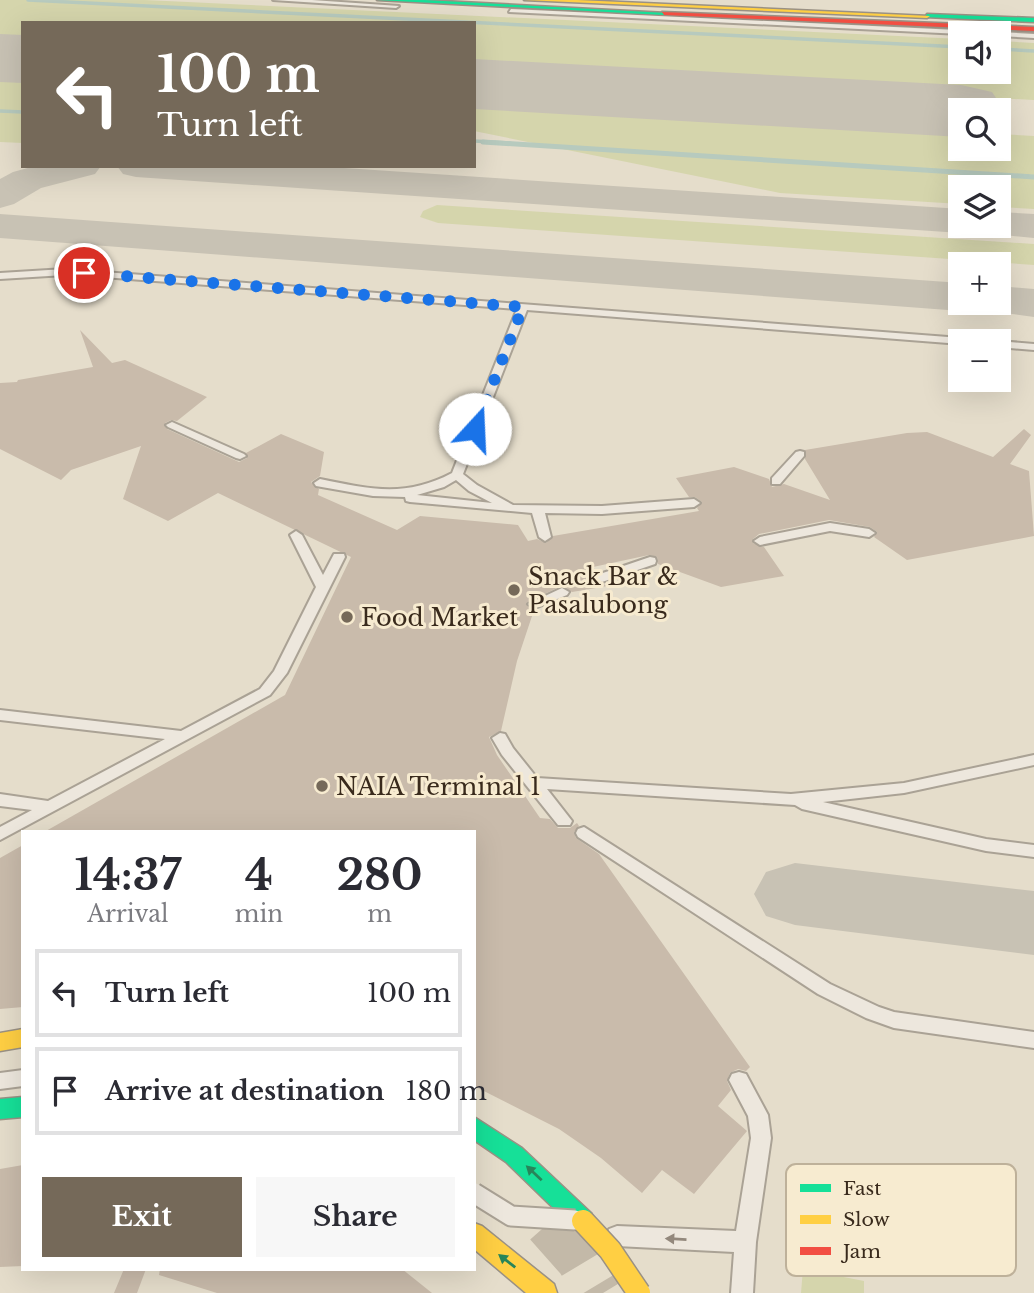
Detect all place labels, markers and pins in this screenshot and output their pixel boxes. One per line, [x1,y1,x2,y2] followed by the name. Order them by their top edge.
[54,243,114,303] pin
[528,562,678,619] place label: Snack Bar & Pasalubong
[506,582,522,598] marker: Snack Bar & Pasalubong
[361,603,518,632] place label: Food Market
[339,609,355,625] marker: Food Market
[336,772,541,801] place label: NAIA Terminal 1
[314,778,330,794] marker: NAIA Terminal 1

